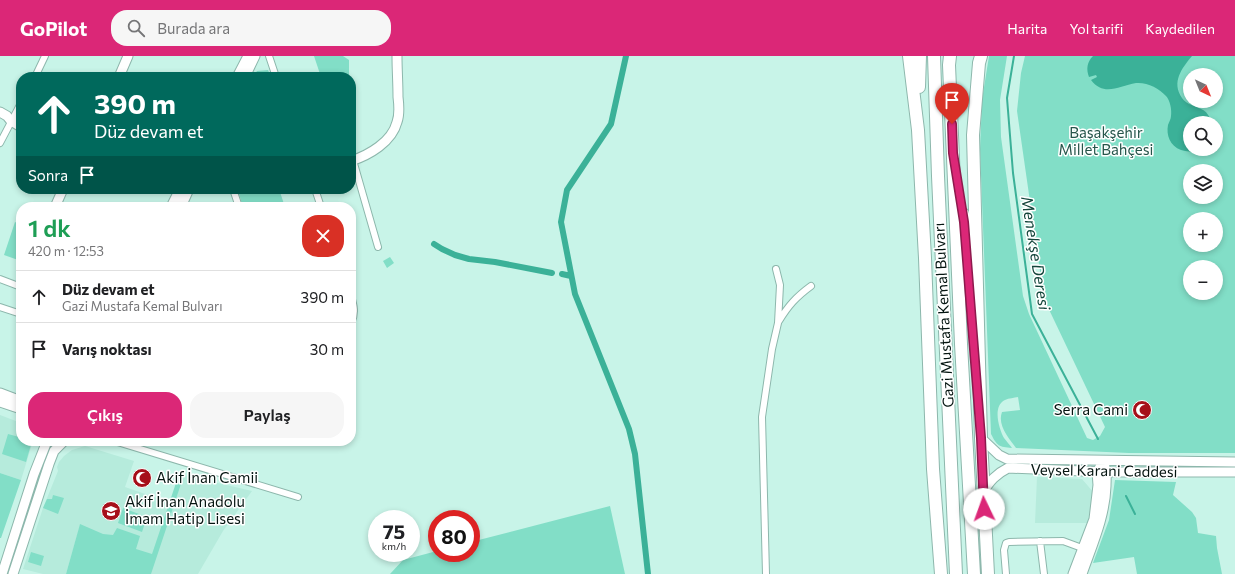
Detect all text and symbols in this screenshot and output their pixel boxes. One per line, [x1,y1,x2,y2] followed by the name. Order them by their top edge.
[111,10,391,46] search box
[20,17,87,40] text: GoPilot
[125,17,147,39] icon: search
[157,19,230,37] text: Burada ara
[1007,20,1047,37] text: Harita
[1069,20,1123,37] text: Yol tarifi
[1145,20,1215,37] text: Kaydedilen
[1183,68,1223,108] north arrow
[1183,68,1223,300] map controls
[935,83,969,124] pin
[94,86,176,120] text: 390 m
[28,88,80,140] icon: ahead
[941,89,963,111] icon: arrive
[1183,116,1223,156] button: search
[94,120,204,142] text: Düz devam et
[1059,123,1153,158] park label: Başakşehir Millet Bahçesi
[76,164,98,186] icon: arrive
[1183,164,1223,204] button: layers
[28,166,68,184] text: Sonra
[1018,195,1055,312] water label: Menekşe Deresi
[1183,212,1223,252] button: +
[28,213,71,242] text: 1 dk
[302,215,344,257] button: close
[929,222,957,408] street label: Gazi Mustafa Kemal Bulvarı
[28,243,104,259] text: 420 m · 12:53
[1183,260,1223,300] button: −
[62,280,155,298] text: Düz devam et
[28,286,50,308] icon: ahead
[301,288,344,306] text: 390 m
[62,298,222,314] text: Gazi Mustafa Kemal Bulvarı
[28,338,50,360] icon: arrive
[62,340,152,358] text: Varış noktası
[310,340,344,358] text: 30 m
[28,392,182,438] button: Çıkış
[190,392,344,438] button: Paylaş
[1131,399,1153,421] mosque icon: Serra Cami
[1054,400,1128,418] place label: Serra Cami
[1030,460,1178,480] street label: Veysel Karani Caddesi
[131,467,153,489] mosque icon: Akif İnan Camii
[156,468,258,486] place label: Akif İnan Camii
[963,488,1005,530] position arrow
[125,492,245,527] place label: Akif İnan Anadolu İmam Hatip Lisesi
[100,500,122,522] school or university icon: Akif İnan Anadolu İmam Hatip Lisesi
[428,510,480,562] speed limit sign: 80
[383,519,405,543] text: 75
[382,540,406,552] text: km/h

